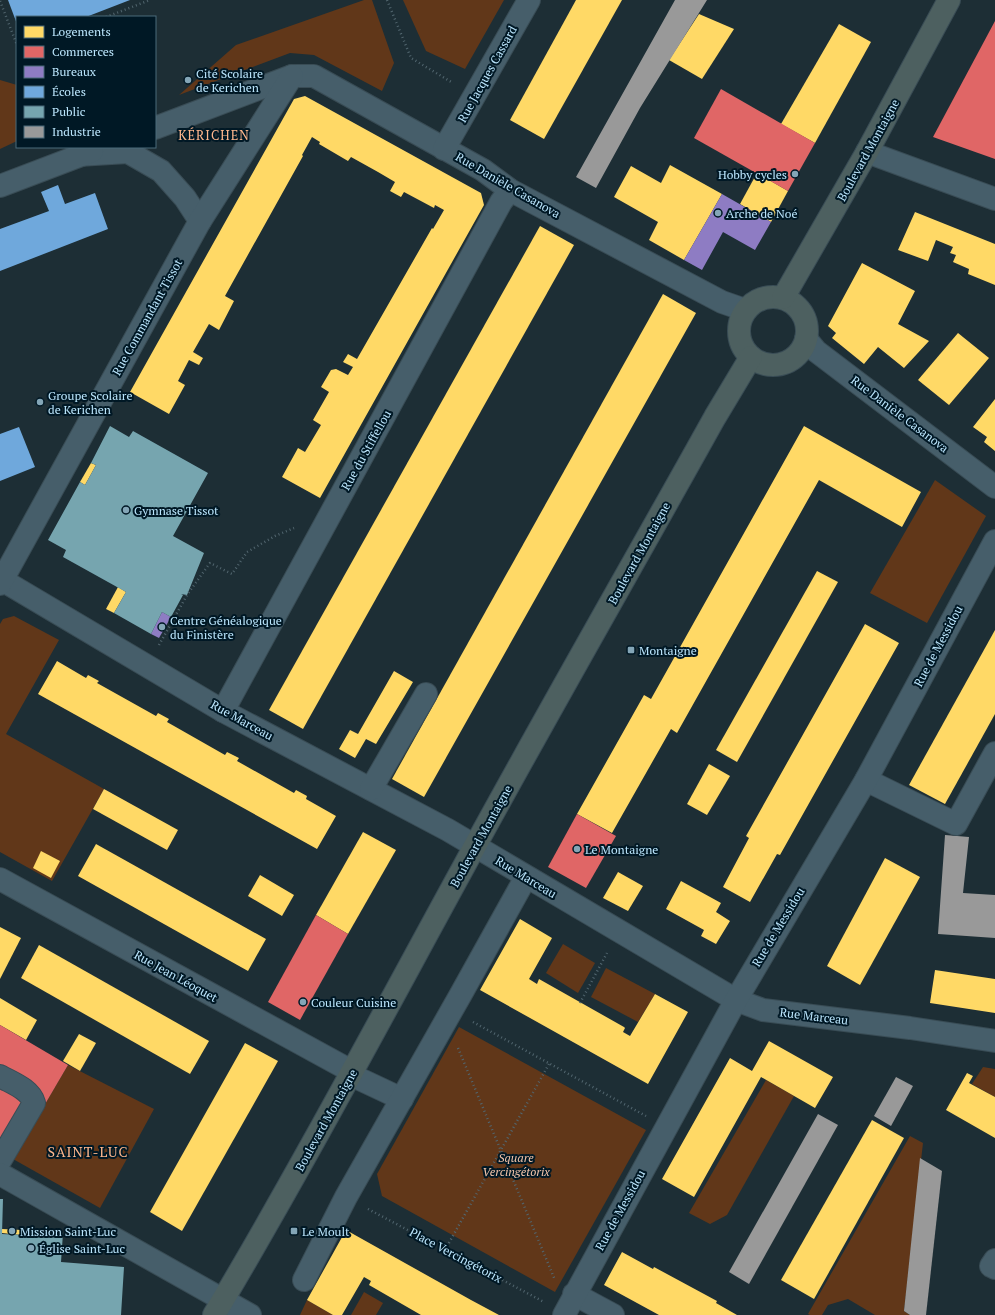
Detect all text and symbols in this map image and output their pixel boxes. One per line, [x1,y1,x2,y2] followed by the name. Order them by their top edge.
[16,16,156,148] legend
[454,23,520,125] street label: Rue Jacques Cassard
[52,24,111,39] text: Logements
[52,44,114,59] text: Commerces
[52,64,97,79] text: Bureaux
[196,66,263,95] place label: Cité Scolaire de Kerichen
[183,75,193,85] marker: Cité Scolaire de Kerichen
[52,84,86,99] text: Écoles
[834,96,902,204] street label: Boulevard Montaigne
[52,104,86,119] text: Public
[52,124,101,139] text: Industrie
[178,126,250,144] district label: KÉRICHEN
[453,149,563,221] street label: Rue Danièle Casanova
[718,167,787,182] place label: Hobby cycles
[790,169,800,179] marker: Hobby cycles
[726,206,797,221] place label: Arche de Noé
[713,208,723,218] marker: Arche de Noé
[109,256,186,378] street label: Rue Commandant Tissot
[848,372,952,456] street label: Rue Danièle Casanova
[48,388,133,417] place label: Groupe Scolaire de Kerichen
[35,397,45,407] marker: Groupe Scolaire de Kerichen
[338,407,394,493] street label: Rue du Stiffellou
[605,499,673,607] street label: Boulevard Montaigne
[134,503,219,518] place label: Gymnase Tissot
[121,505,131,515] marker: Gymnase Tissot
[910,603,966,689] street label: Rue de Messidou
[170,613,282,642] place label: Centre Généalogique du Finistère
[157,622,167,632] marker: Centre Généalogique du Finistère
[639,643,697,658] place label: Montaigne
[626,645,636,655] marker: Montaigne
[208,697,276,743] street label: Rue Marceau
[447,782,515,890] street label: Boulevard Montaigne
[585,842,658,857] place label: Le Montaigne
[572,844,582,854] marker: Le Montaigne
[493,853,559,901] street label: Rue Marceau
[748,885,808,969] street label: Rue de Messidou
[132,947,221,1005] street label: Rue Jean Léoquet
[311,995,396,1010] place label: Couleur Cuisine
[298,997,308,1007] marker: Couleur Cuisine
[779,1004,849,1028] street label: Rue Marceau
[292,1066,360,1174] street label: Boulevard Montaigne
[47,1142,129,1161] district label: SAINT-LUC
[482,1150,550,1179] park label: Square Vercingétorix
[592,1167,648,1253] street label: Rue de Messidou
[20,1224,116,1239] place label: Mission Saint-Luc
[302,1224,350,1239] place label: Le Moult
[407,1224,506,1286] street label: Place Vercingétorix
[7,1226,17,1236] marker: Mission Saint-Luc
[289,1226,299,1236] marker: Le Moult
[39,1241,125,1256] place label: Église Saint-Luc
[26,1243,36,1253] marker: Église Saint-Luc

